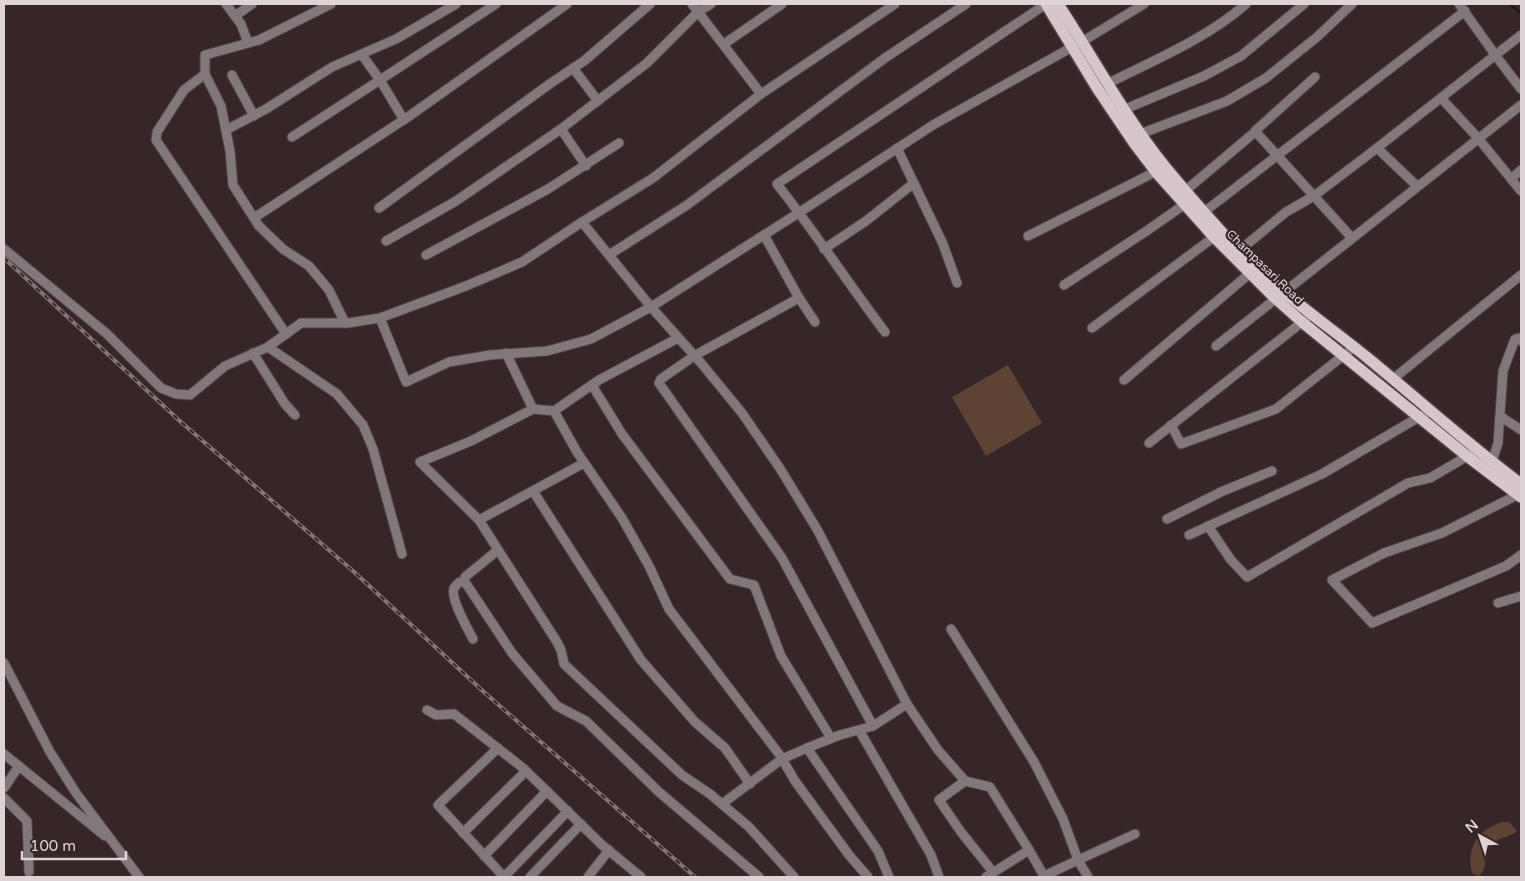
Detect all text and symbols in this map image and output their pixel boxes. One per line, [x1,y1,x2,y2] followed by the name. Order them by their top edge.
[1224,227,1306,307] street label: Champasari Road
[1455,811,1505,861] north arrow
[1462,816,1482,837] text: N
[22,828,126,860] scale bar
[30,837,76,855] text: 100 m

